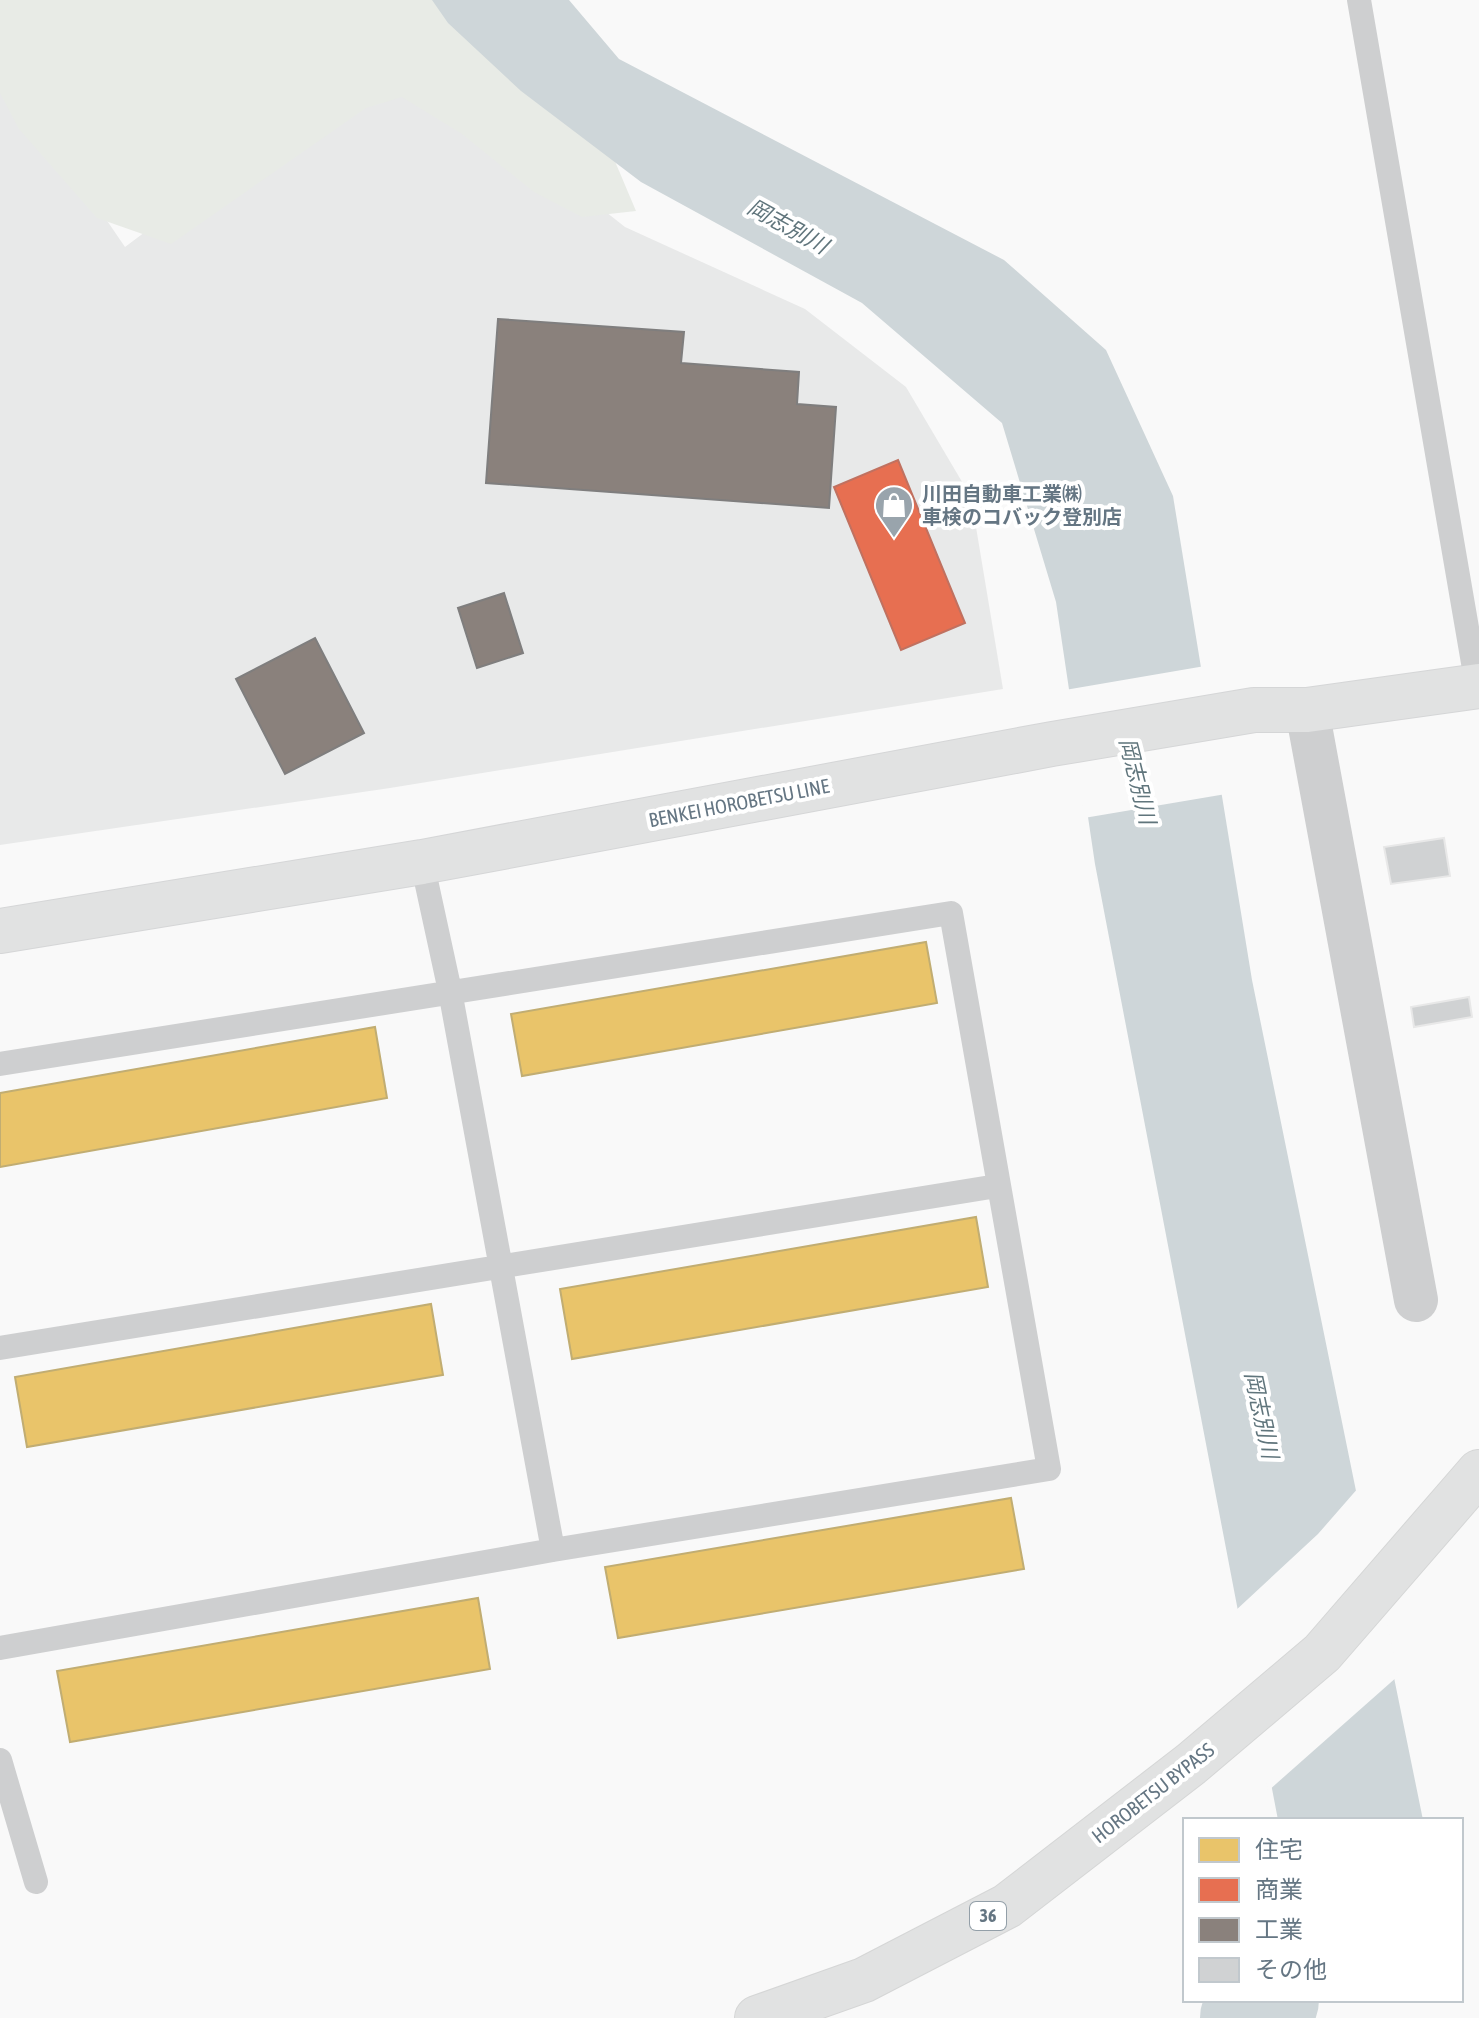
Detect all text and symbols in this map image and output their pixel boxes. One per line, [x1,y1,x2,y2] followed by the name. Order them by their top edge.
[743,193,835,260] water label: 岡志別川
[922,482,1122,528] place label: 川田自動車工業㈱ 車検のコバック登別店
[873,484,915,539] shop icon: 川田自動車工業㈱ 車検のコバック登別店
[1115,735,1162,829] water label: 岡志別川
[647,774,832,831] street label: BENKEI HOROBETSU LINE
[1240,1369,1284,1463] water label: 岡志別川
[1087,1738,1218,1847] street label: HOROBETSU BYPASS
[1183,1818,1463,2002] legend
[1255,1836,1303,1863] text: 住宅
[1255,1876,1303,1903] text: 商業
[970,1902,1006,1930] road number: 36
[1255,1916,1303,1943] text: 工業
[1255,1956,1327,1983] text: その他

